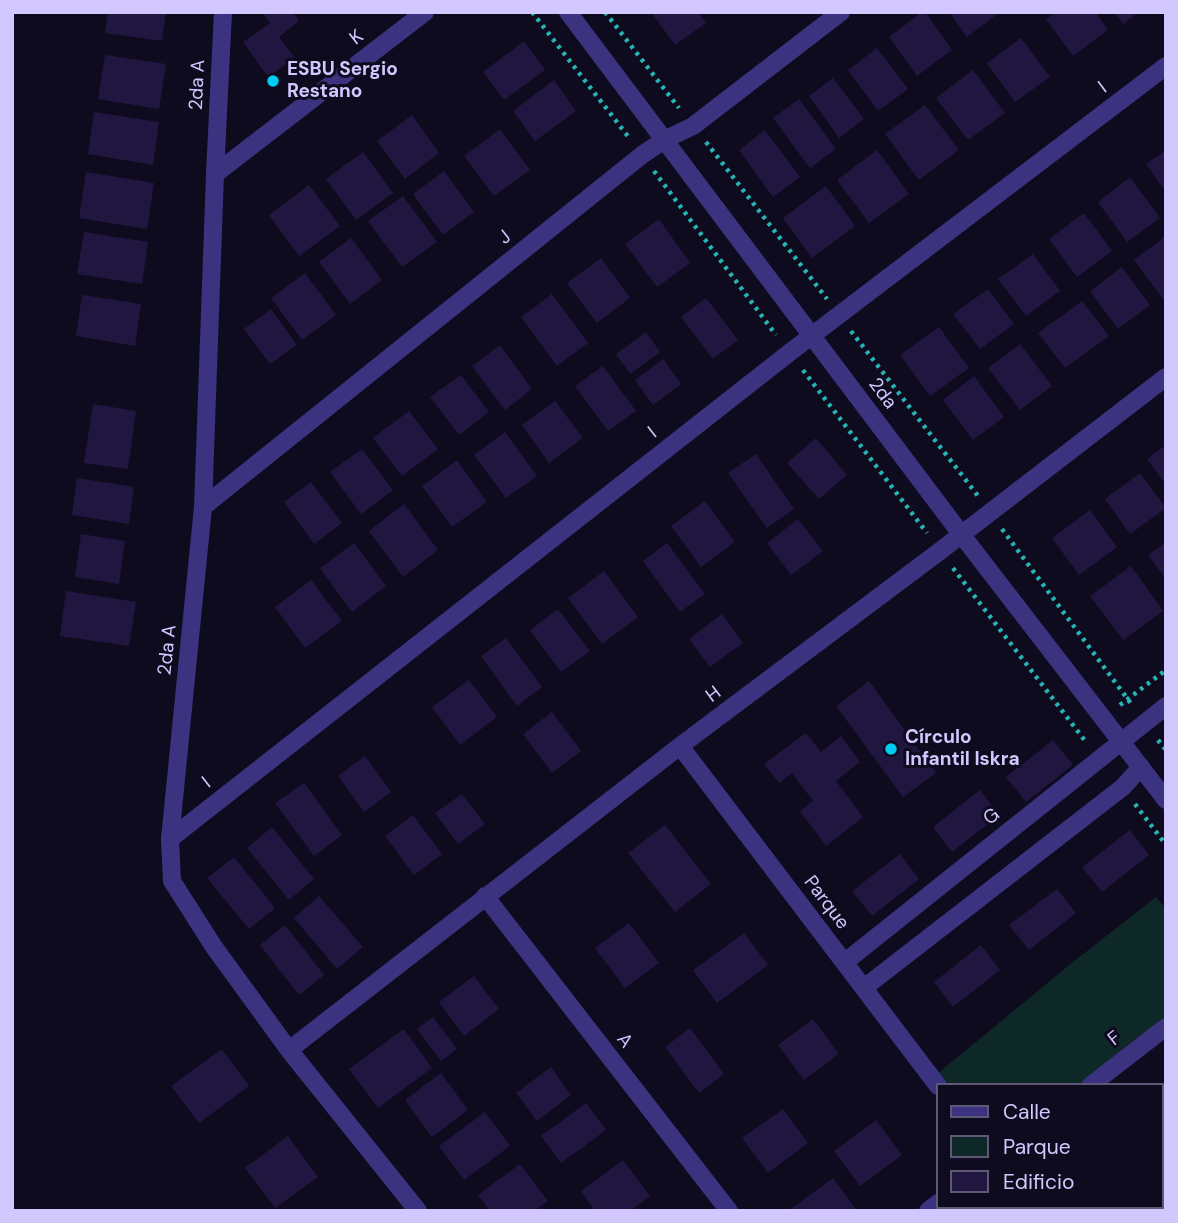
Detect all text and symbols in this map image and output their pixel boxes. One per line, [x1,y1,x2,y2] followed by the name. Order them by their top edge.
[346,26,368,50] street label: K
[185,59,211,111] street label: 2da A
[287,59,398,103] place label: ESBU Sergio Restano
[265,73,281,89] marker: ESBU Sergio Restano
[1094,78,1112,98] street label: I
[494,226,516,250] street label: J
[863,374,901,414] street label: 2da
[644,423,662,443] street label: I
[154,624,182,676] street label: 2da A
[702,682,726,708] street label: H
[905,727,1020,771] place label: Círculo Infantil Iskra
[883,741,899,757] marker: Círculo Infantil Iskra
[198,773,216,793] street label: I
[979,804,1005,830] street label: G
[798,872,854,934] street label: Parque
[1104,1027,1126,1051] street label: F
[611,1029,637,1053] street label: A
[936,1083,1164,1209] legend
[1003,1098,1051,1126] text: Calle
[1003,1133,1071,1161] text: Parque
[1003,1168,1074,1196] text: Edificio

